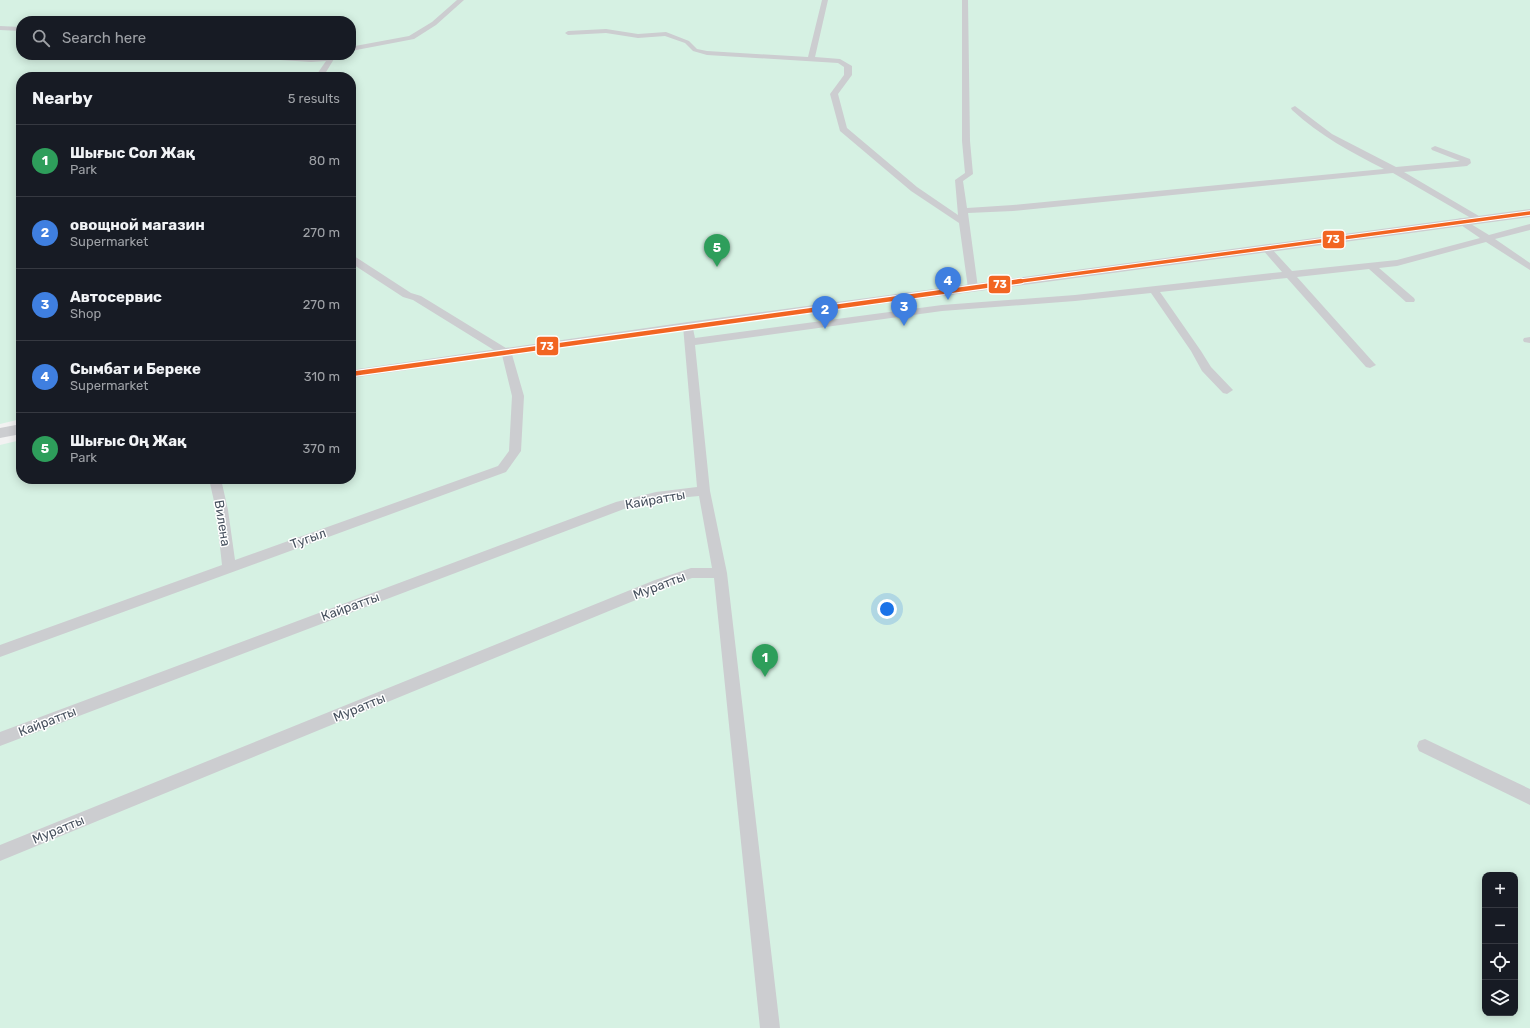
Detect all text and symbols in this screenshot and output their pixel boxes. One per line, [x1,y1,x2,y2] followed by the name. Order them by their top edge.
[16,16,356,60] search box
[30,27,52,49] icon: search
[62,29,146,47] text: Search here
[32,88,93,108] text: Nearby
[288,91,340,106] text: 5 results
[70,144,195,162] text: Шығыс Сол Жақ
[42,153,48,168] text: 1
[309,153,340,168] text: 80 m
[70,162,97,177] text: Park
[70,216,205,234] text: овощной магазин
[41,225,49,240] text: 2
[303,225,340,240] text: 270 m
[1322,230,1345,249] line badge: 73
[1326,233,1340,246] text: 73
[70,234,148,249] text: Supermarket
[704,234,730,267] pin: 5
[935,267,961,300] pin: 4
[988,275,1011,294] line badge: 73
[993,278,1007,291] text: 73
[70,288,162,306] text: Автосервис
[891,293,917,326] pin: 3
[812,296,838,329] pin: 2
[41,297,49,312] text: 3
[303,297,340,312] text: 270 m
[70,306,101,321] text: Shop
[536,336,559,356] line badge: 73
[540,340,554,353] text: 73
[70,360,201,378] text: Сымбат и Береке
[41,369,49,384] text: 4
[304,369,340,384] text: 310 m
[70,378,148,393] text: Supermarket
[70,432,187,450] text: Шығыс Оң Жақ
[41,441,49,456] text: 5
[303,441,340,456] text: 370 m
[70,450,97,465] text: Park
[624,487,686,512] street label: Кайратты
[211,499,234,547] street label: Вилена
[288,525,328,552] street label: Тугыл
[631,569,687,602] street label: Муратты
[319,589,381,624] street label: Кайратты
[877,599,897,619] your location
[752,644,778,677] pin: 1
[331,690,387,725] street label: Муратты
[16,704,78,739] street label: Кайратты
[30,812,86,847] street label: Муратты
[1482,872,1518,1016] map controls
[1482,872,1518,908] button: +
[1482,908,1518,944] button: −
[1482,944,1518,980] button: locate
[1482,980,1518,1016] button: layers

